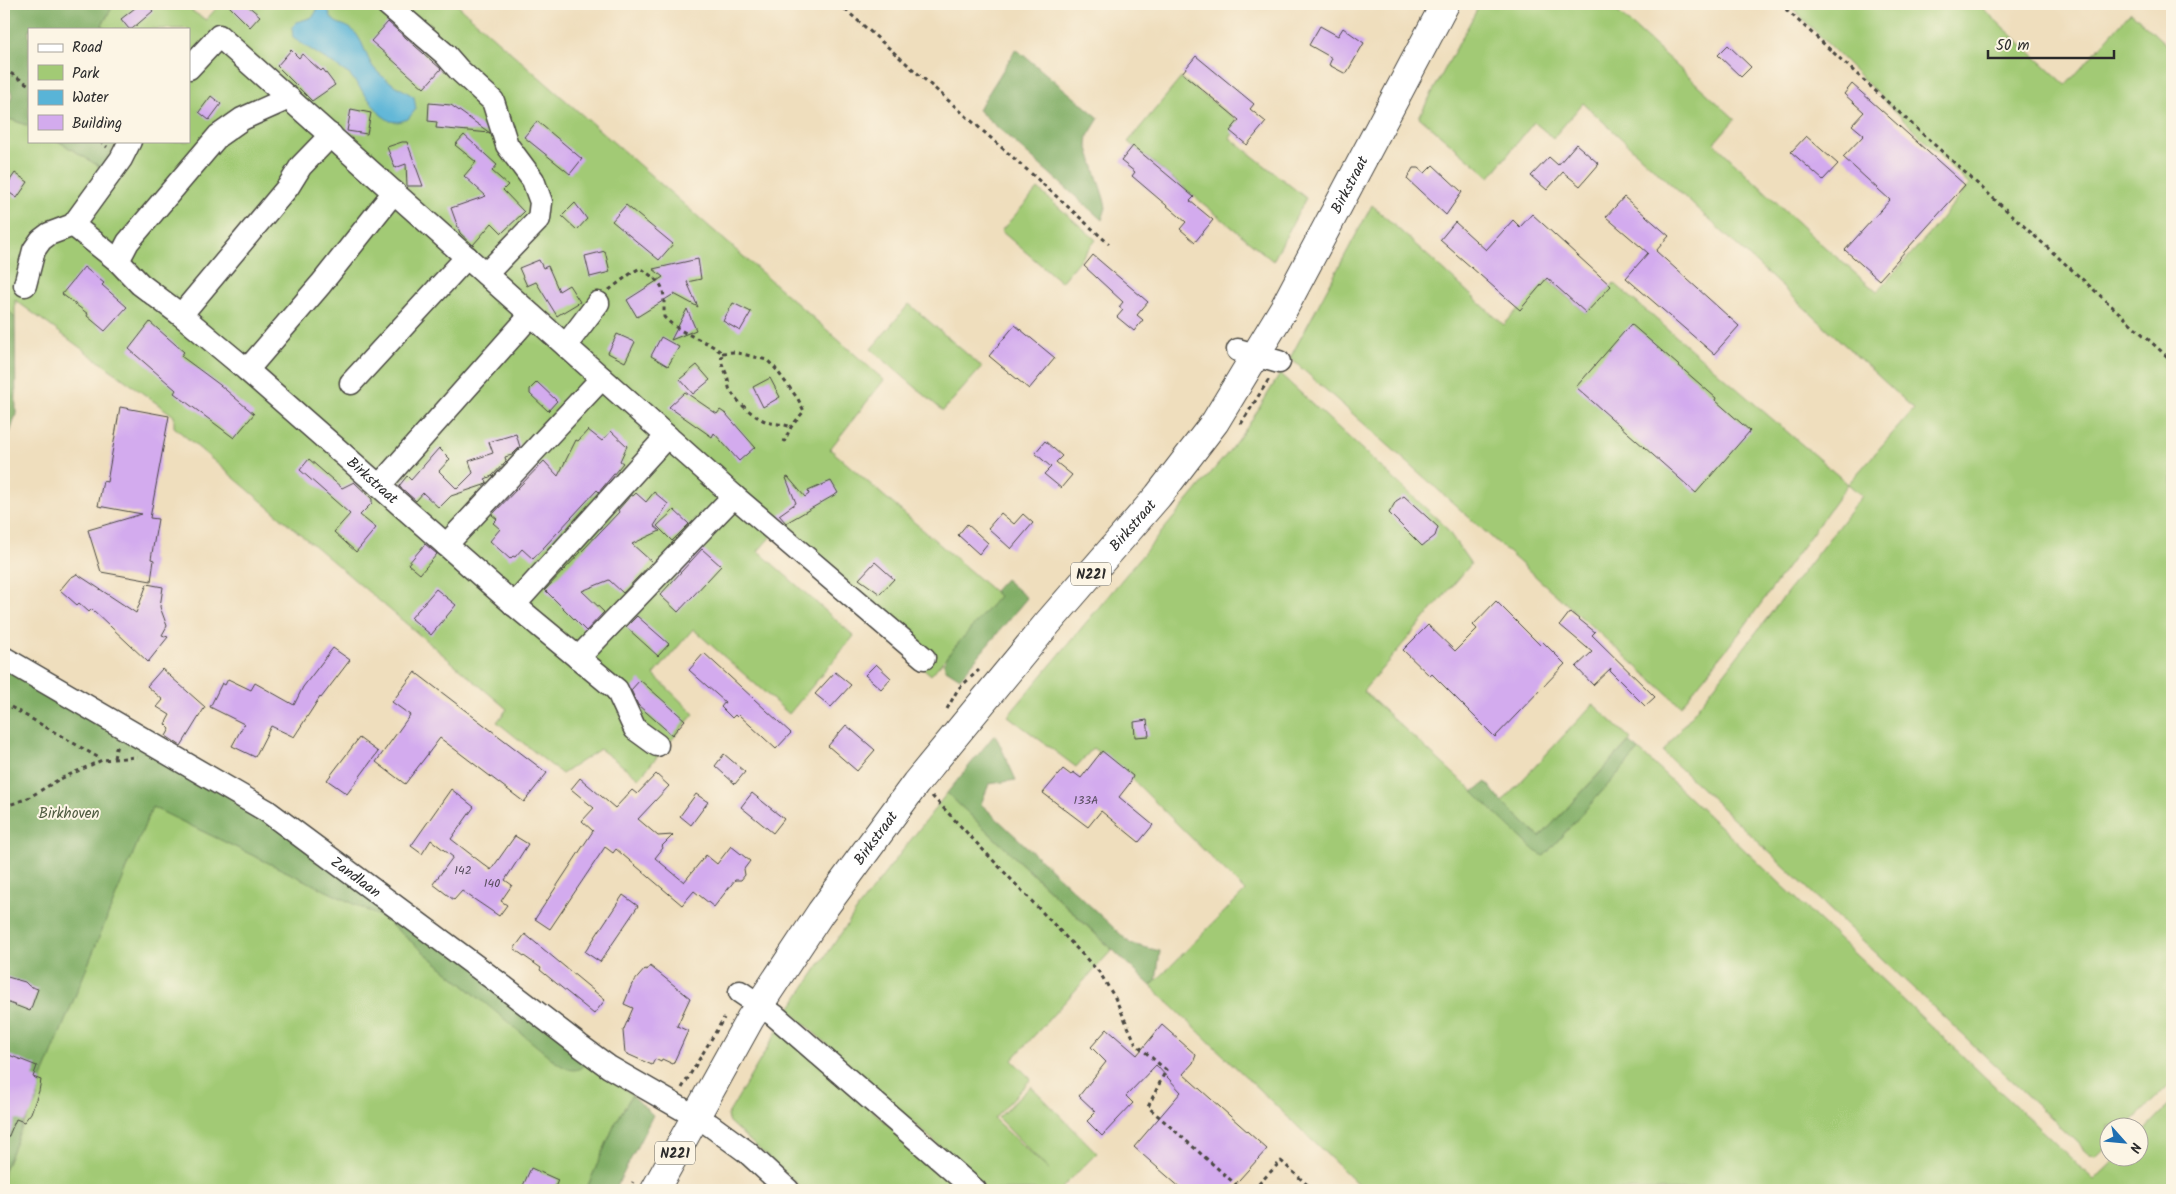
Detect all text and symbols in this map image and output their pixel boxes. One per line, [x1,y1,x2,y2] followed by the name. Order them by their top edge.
[28,28,190,142] legend
[1988,28,2115,60] scale bar
[1996,34,2030,58] text: 50 m
[72,36,103,60] text: Road
[72,62,100,86] text: Park
[72,86,109,110] text: Water
[72,112,122,136] text: Building
[1325,152,1376,218] street label: Birkstraat
[341,452,403,511] street label: Birkstraat
[1104,494,1163,557] street label: Birkstraat
[1071,562,1111,586] road number: N221
[1074,791,1098,810] house number: 133A
[38,802,100,826] park label: Birkhoven
[848,806,905,871] street label: Birkstraat
[325,851,386,905] street label: Zandlaan
[454,861,472,880] house number: 142
[484,874,500,893] house number: 140
[2098,1116,2148,1166] north arrow
[2123,1139,2147,1157] text: N
[655,1142,695,1164] road number: N221

